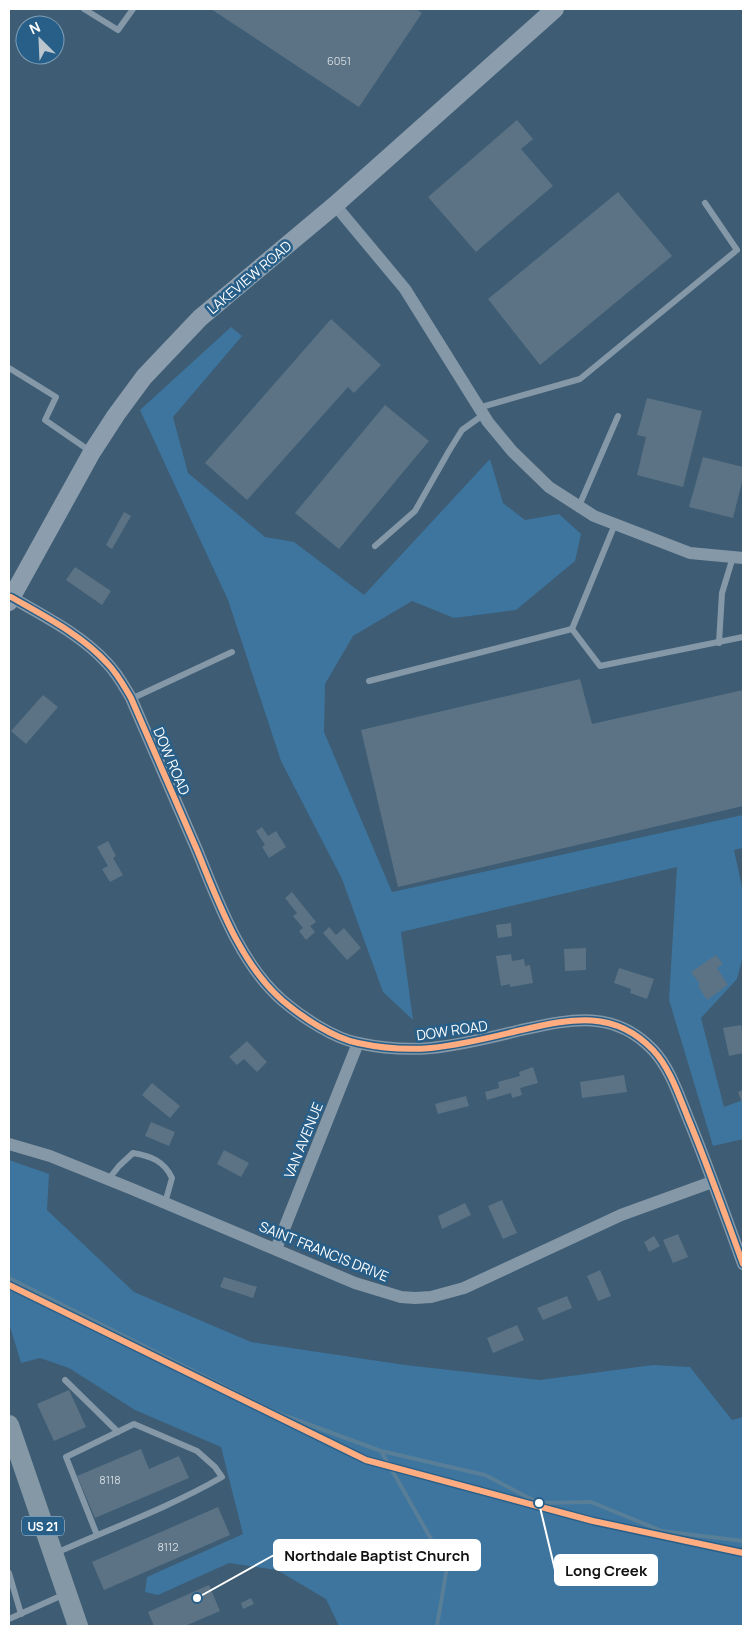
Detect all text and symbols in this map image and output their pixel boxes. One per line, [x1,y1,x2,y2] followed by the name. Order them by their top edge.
[15,15,65,65] north arrow
[26,17,43,38] text: N
[327,53,351,68] house number: 6051
[203,236,295,318] street label: LAKEVIEW ROAD
[149,724,195,798] street label: DOW ROAD
[415,1016,489,1044] street label: DOW ROAD
[279,1099,327,1181] street label: VAN AVENUE
[256,1216,392,1286] street label: SAINT FRANCIS DRIVE
[99,1472,121,1487] house number: 8118
[22,1516,64,1535] road number: US 21
[157,1539,179,1554] house number: 8112
[274,1540,480,1570] callout: Northdale Baptist Church
[284,1545,470,1566] text: Northdale Baptist Church
[555,1555,657,1585] callout: Long Creek
[565,1560,648,1581] text: Long Creek

